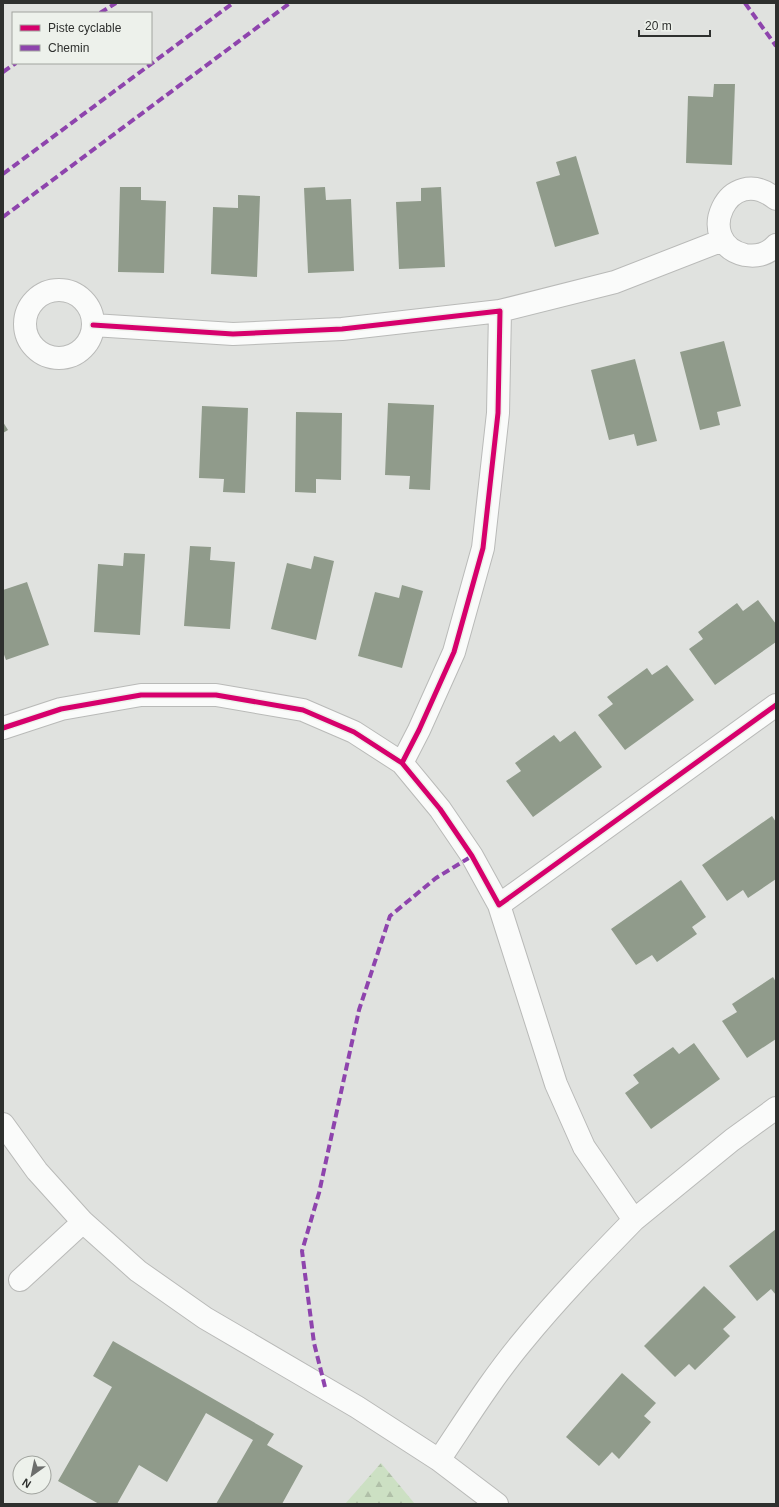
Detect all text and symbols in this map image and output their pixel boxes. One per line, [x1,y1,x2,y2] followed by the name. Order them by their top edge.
[12,12,152,64] legend
[639,12,710,38] scale bar
[645,19,672,33] text: 20 m
[48,21,122,35] text: Piste cyclable
[48,41,89,55] text: Chemin
[12,1455,52,1495] north arrow
[20,1476,33,1491] text: N

